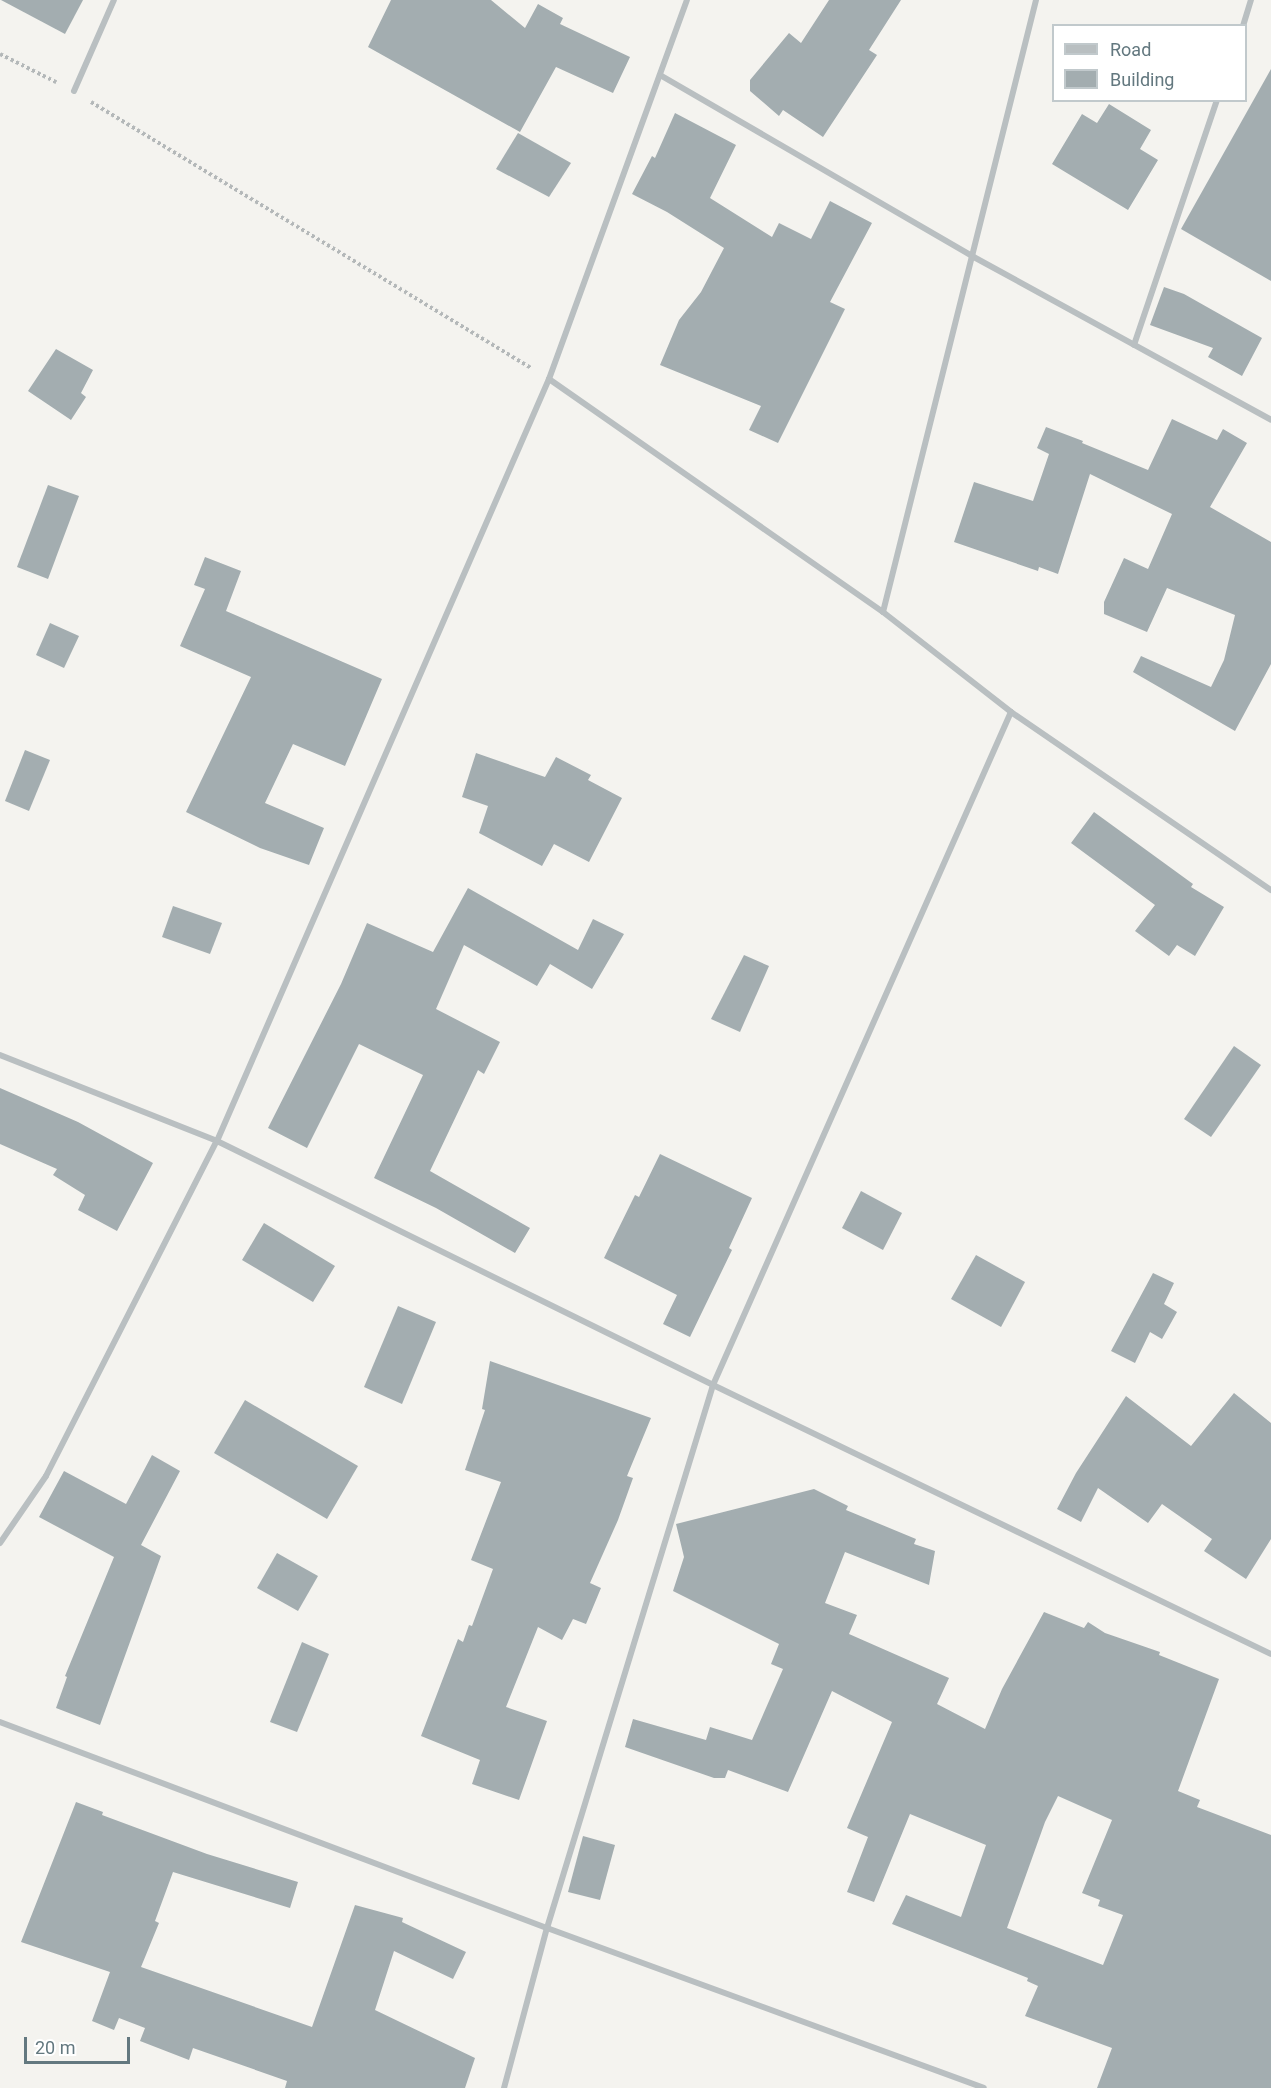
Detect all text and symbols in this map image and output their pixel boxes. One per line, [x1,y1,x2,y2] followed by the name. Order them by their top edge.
[1052,24,1247,102] legend
[1110,39,1151,60] text: Road
[1110,69,1174,90] text: Building
[27,2025,134,2063] scale bar
[35,2037,75,2058] text: 20 m

